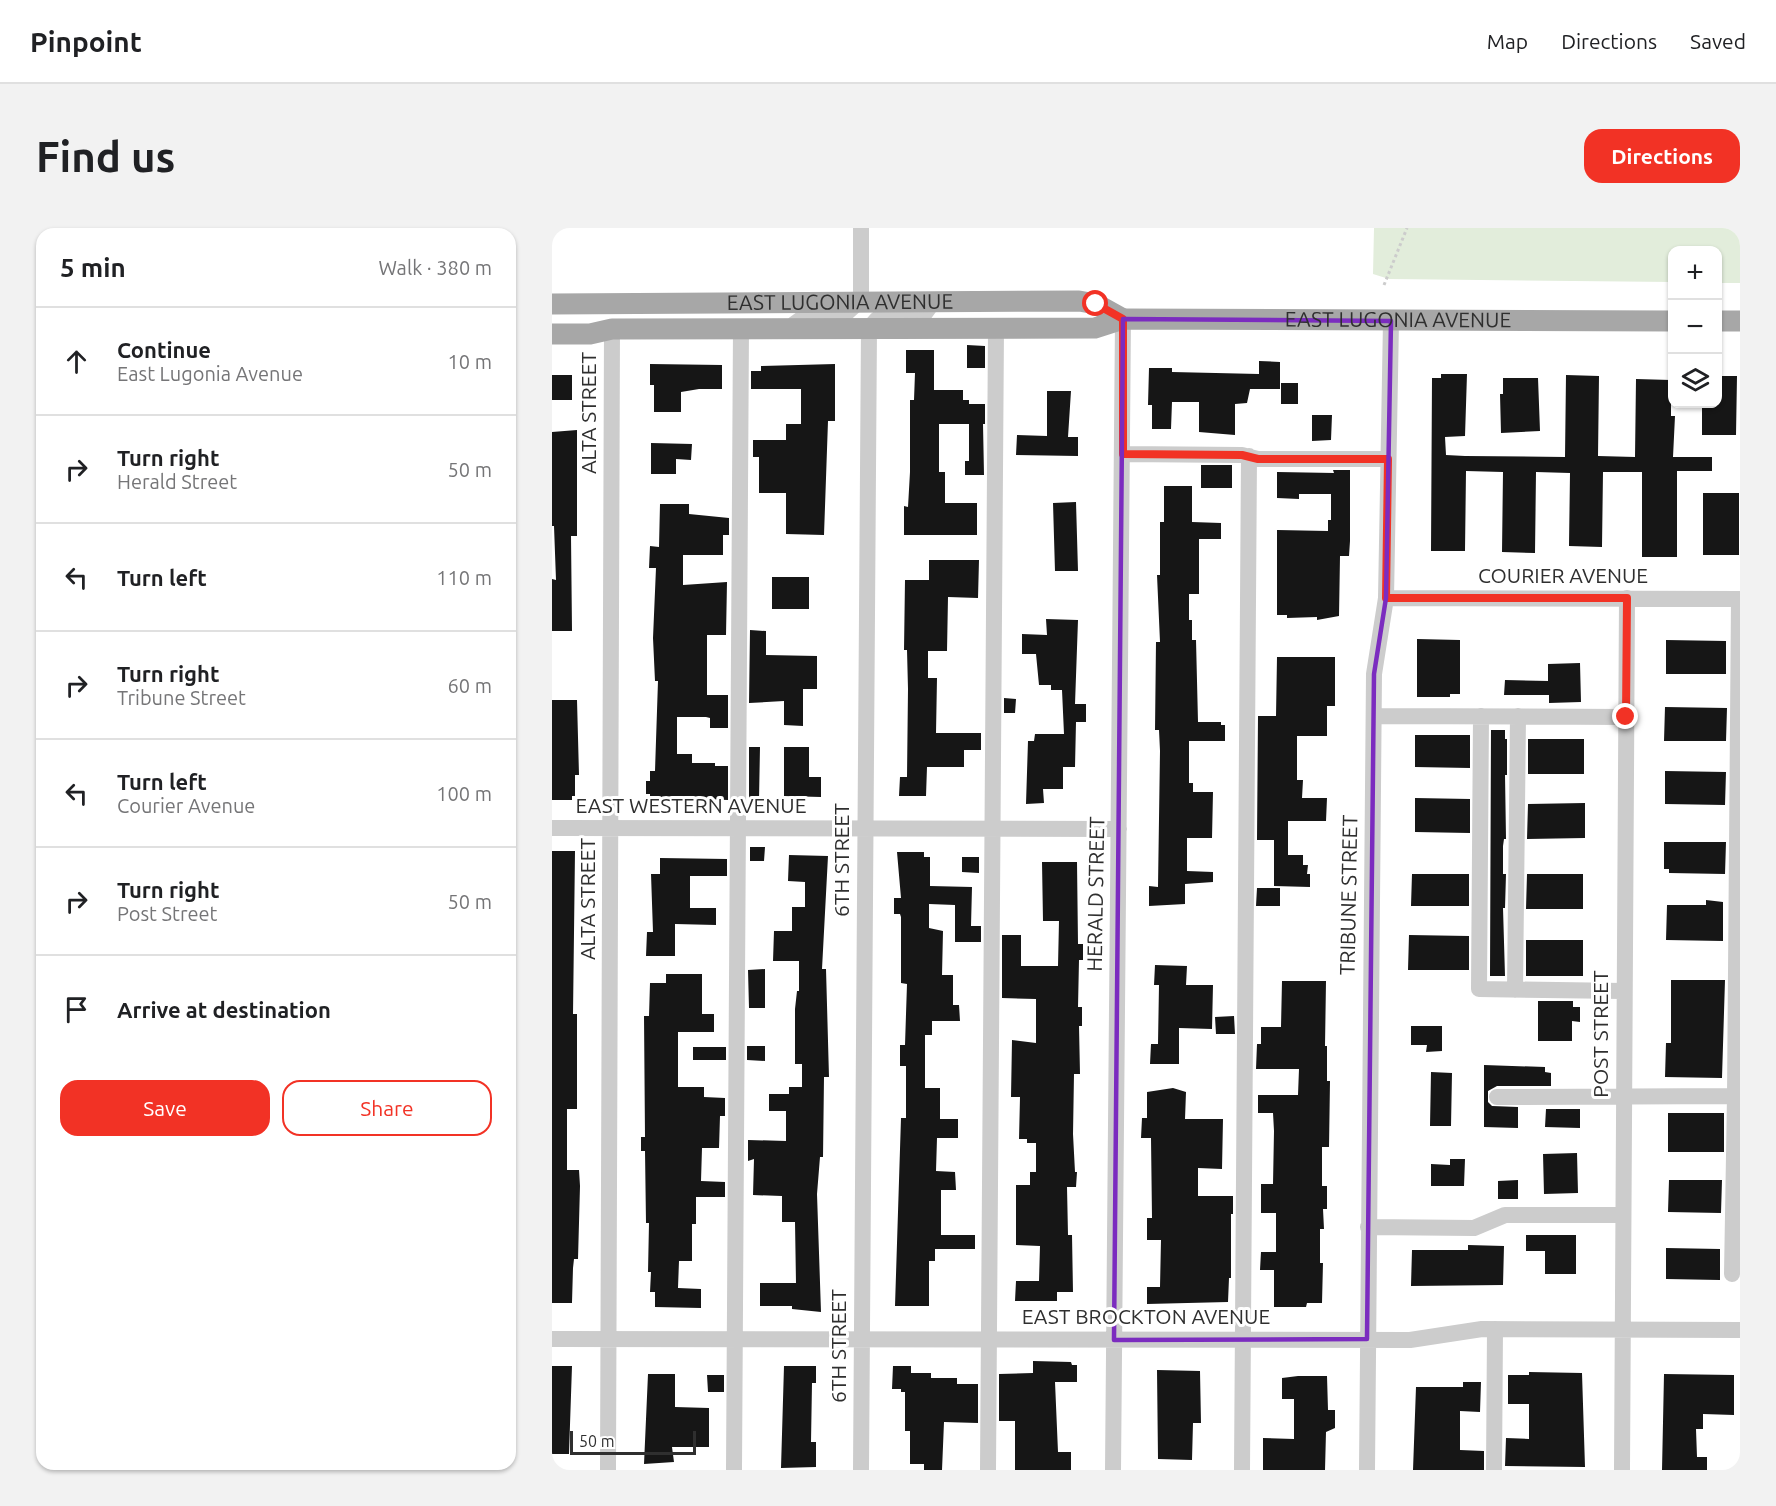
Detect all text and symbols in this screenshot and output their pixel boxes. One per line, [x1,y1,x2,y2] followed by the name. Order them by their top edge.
[30,26,142,57] text: Pinpoint
[1487,29,1528,53] text: Map
[1561,29,1657,53] text: Directions
[1690,29,1746,53] text: Saved
[1584,129,1740,183] button: Directions
[36,133,175,180] text: Find us
[1668,246,1722,408] map controls
[1668,246,1722,300] button: +
[60,253,126,282] text: 5 min
[379,256,492,279] text: Walk · 380 m
[727,289,953,314] street label: EAST LUGONIA AVENUE
[1082,290,1108,316] route start
[1668,300,1722,354] button: −
[1285,307,1511,331] street label: EAST LUGONIA AVENUE
[117,337,211,362] text: Continue
[60,345,93,378] icon: ahead
[448,350,492,373] text: 10 m
[576,352,600,474] street label: ALTA STREET
[1668,354,1722,408] button: layers
[117,362,303,385] text: East Lugonia Avenue
[117,445,219,470] text: Turn right
[60,453,93,486] icon: right
[448,458,492,481] text: 50 m
[117,470,237,493] text: Herald Street
[60,561,93,594] icon: left
[1478,563,1648,587] street label: COURIER AVENUE
[117,565,207,590] text: Turn left
[436,566,492,589] text: 110 m
[117,661,219,686] text: Turn right
[60,669,93,702] icon: right
[448,674,492,697] text: 60 m
[117,686,246,709] text: Tribune Street
[1612,703,1638,729] route end
[117,769,207,794] text: Turn left
[60,777,93,810] icon: left
[436,782,492,805] text: 100 m
[576,793,806,817] street label: EAST WESTERN AVENUE
[117,794,255,817] text: Courier Avenue
[829,803,853,917] street label: 6TH STREET
[1335,814,1361,975] street label: TRIBUNE STREET
[1082,816,1108,972] street label: HERALD STREET
[575,838,599,960] street label: ALTA STREET
[117,877,219,902] text: Turn right
[60,885,93,918] icon: right
[448,890,492,913] text: 50 m
[117,902,217,925] text: Post Street
[1588,970,1612,1098] street label: POST STREET
[60,993,93,1026] icon: arrive
[117,997,331,1022] text: Arrive at destination
[60,1080,270,1136] button: Save
[282,1080,492,1136] button: Share
[826,1289,850,1403] street label: 6TH STREET
[1022,1304,1270,1328] street label: EAST BROCKTON AVENUE
[570,1428,696,1456] scale bar
[579,1432,615,1450] text: 50 m

